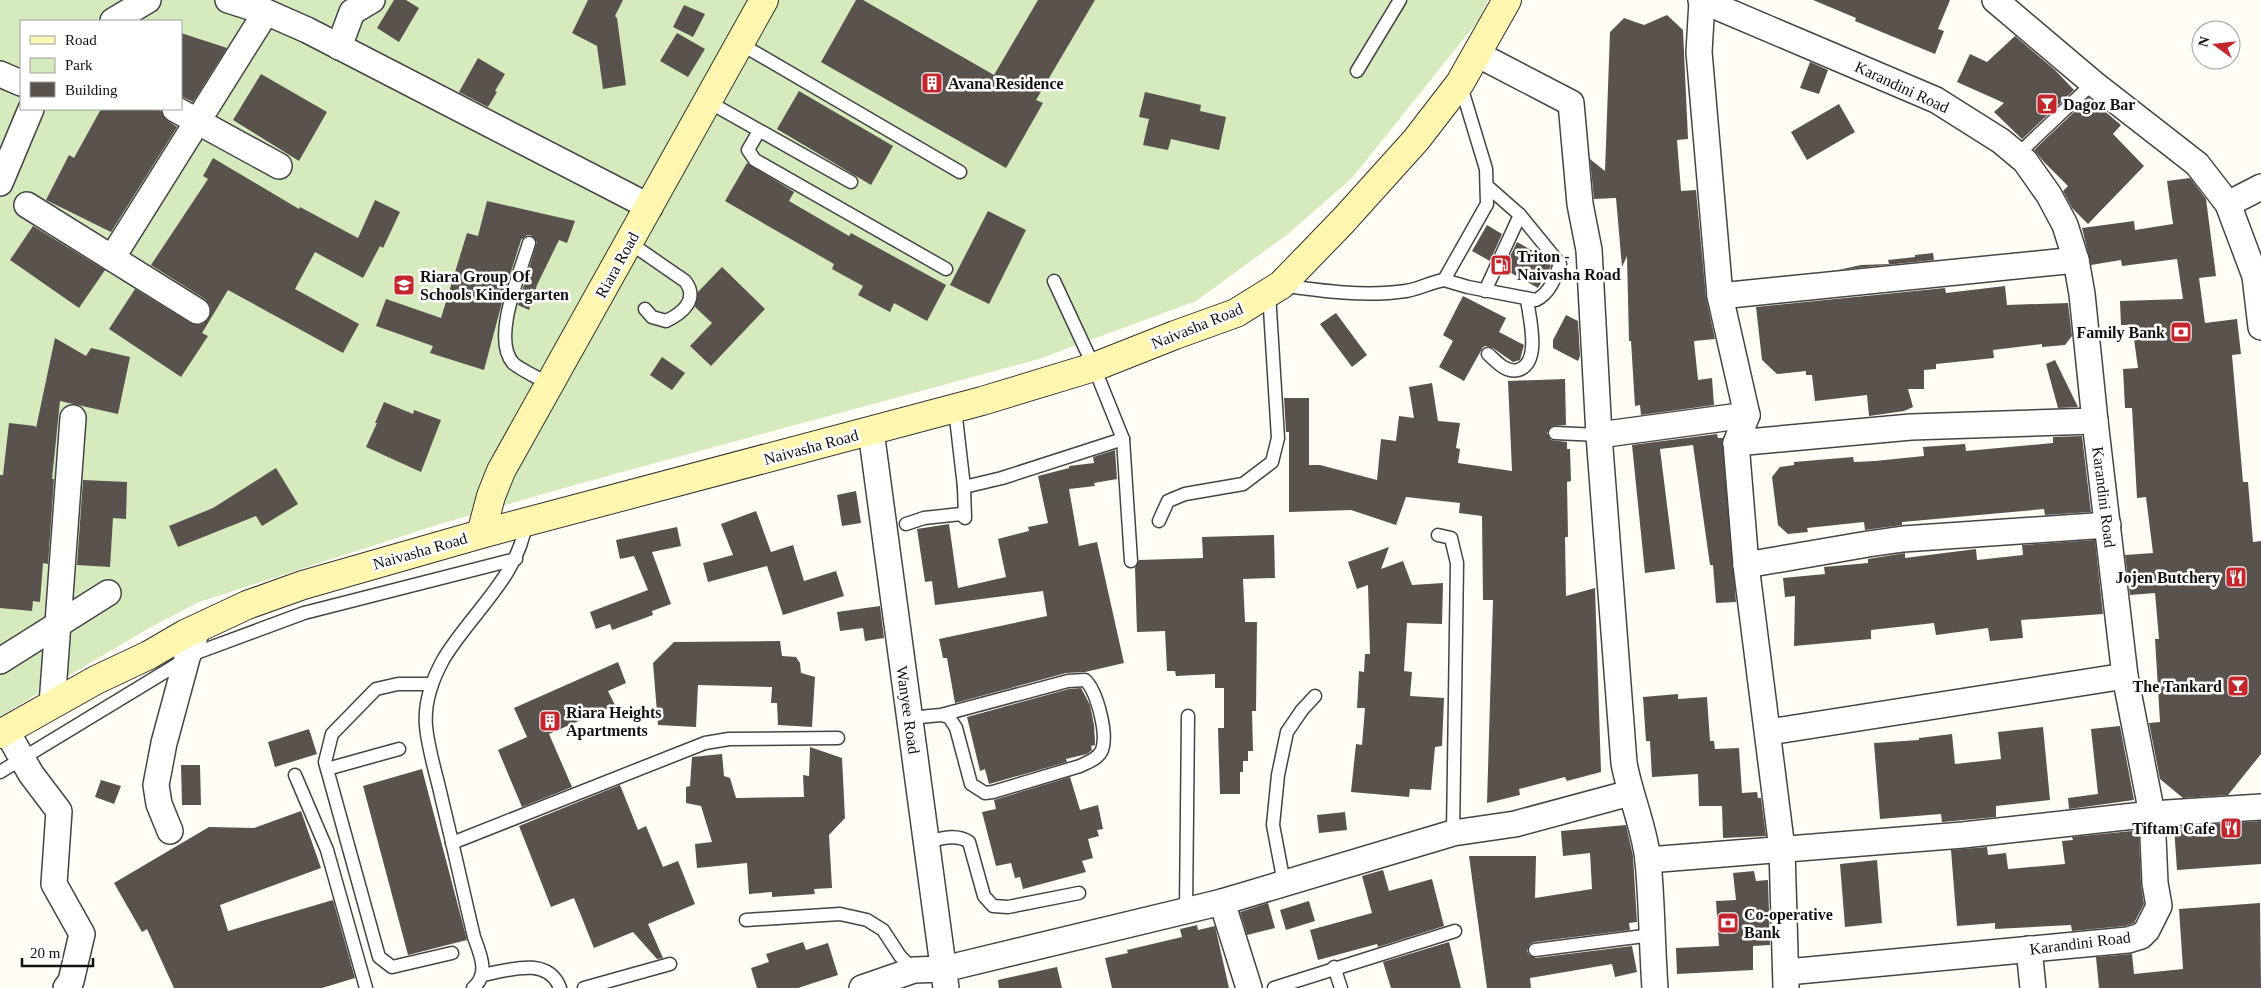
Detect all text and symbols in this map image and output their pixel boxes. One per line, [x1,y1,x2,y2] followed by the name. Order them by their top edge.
[20,20,182,110] legend
[2191,20,2241,70] north arrow
[65,32,97,48] text: Road
[2195,35,2212,49] text: N
[65,57,93,73] text: Park
[1852,58,1952,116] street label: Karandini Road
[920,71,944,95] building icon: Avana Residence
[948,75,1064,92] place label: Avana Residence
[65,82,118,98] text: Building
[2035,92,2059,116] bar icon: Dagoz Bar
[2063,96,2135,114] place label: Dagoz Bar
[592,229,642,301] street label: Riara Road
[1517,248,1621,283] place label: Triton - Naivasha Road
[1489,253,1513,277] fuel station icon: Triton - Naivasha Road
[420,268,569,304] place label: Riara Group Of Schools Kindergarten
[392,273,416,297] school or university icon: Riara Group Of Schools Kindergarten
[1149,300,1245,352] street label: Naivasha Road
[2169,320,2193,344] bank icon: Family Bank
[2077,324,2165,342] place label: Family Bank
[762,426,860,468] street label: Naivasha Road
[2089,445,2119,549] street label: Karandini Road
[371,529,469,573] street label: Naivasha Road
[2224,565,2248,589] restaurant icon: Jojen Butchery
[2116,569,2220,587] place label: Jojen Butchery
[892,665,923,755] street label: Wanyee Road
[2226,674,2250,698] bar icon: The Tankard
[2133,678,2222,695] place label: The Tankard
[566,704,662,740] place label: Riara Heights Apartments
[538,709,562,733] building icon: Riara Heights Apartments
[2219,816,2243,840] restaurant icon: Tiftam Cafe
[2132,820,2215,837] place label: Tiftam Cafe
[1744,906,1833,941] place label: Co-operative Bank
[1716,911,1740,935] bank icon: Co-operative Bank
[2028,928,2132,958] street label: Karandini Road
[22,936,94,968] scale bar
[30,945,61,961] text: 20 m

